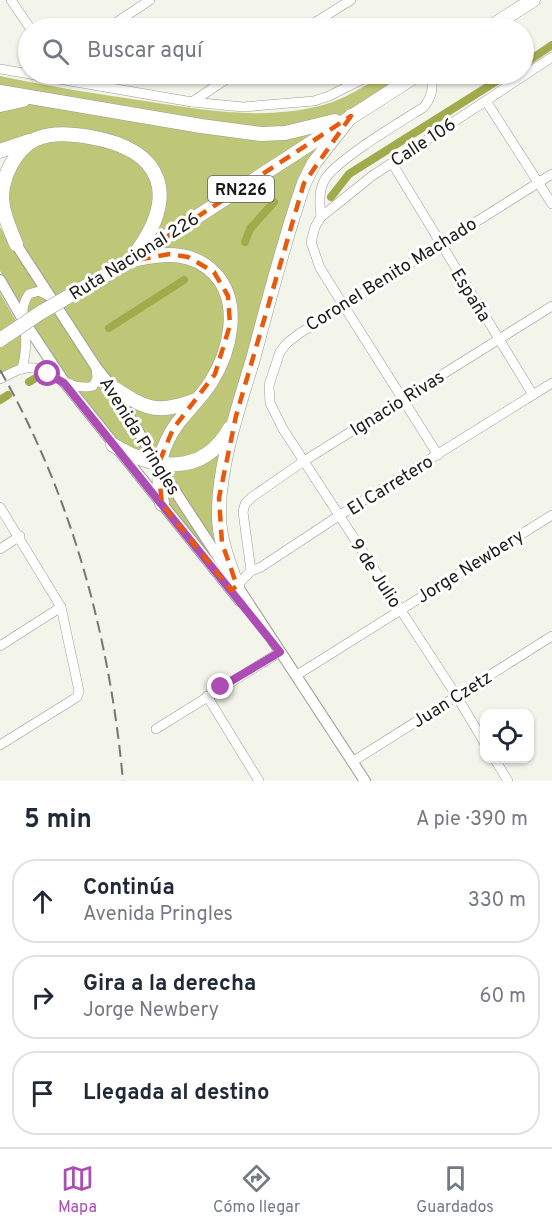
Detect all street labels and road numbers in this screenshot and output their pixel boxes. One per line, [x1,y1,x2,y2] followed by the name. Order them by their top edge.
[387,114,461,173] street label: Calle 106
[208,176,274,202] road number: RN226
[66,208,204,307] street label: Ruta Nacional 226
[302,213,482,337] street label: Coronel Benito Machado
[444,265,495,327] street label: España
[347,366,449,442] street label: Ignacio Rivas
[93,374,184,500] street label: Avenida Pringles
[344,451,438,522] street label: El Carretero
[413,525,529,609] street label: Jorge Newbery
[344,535,406,613] street label: 9 de Julio
[409,667,497,734] street label: Juan Czetz

